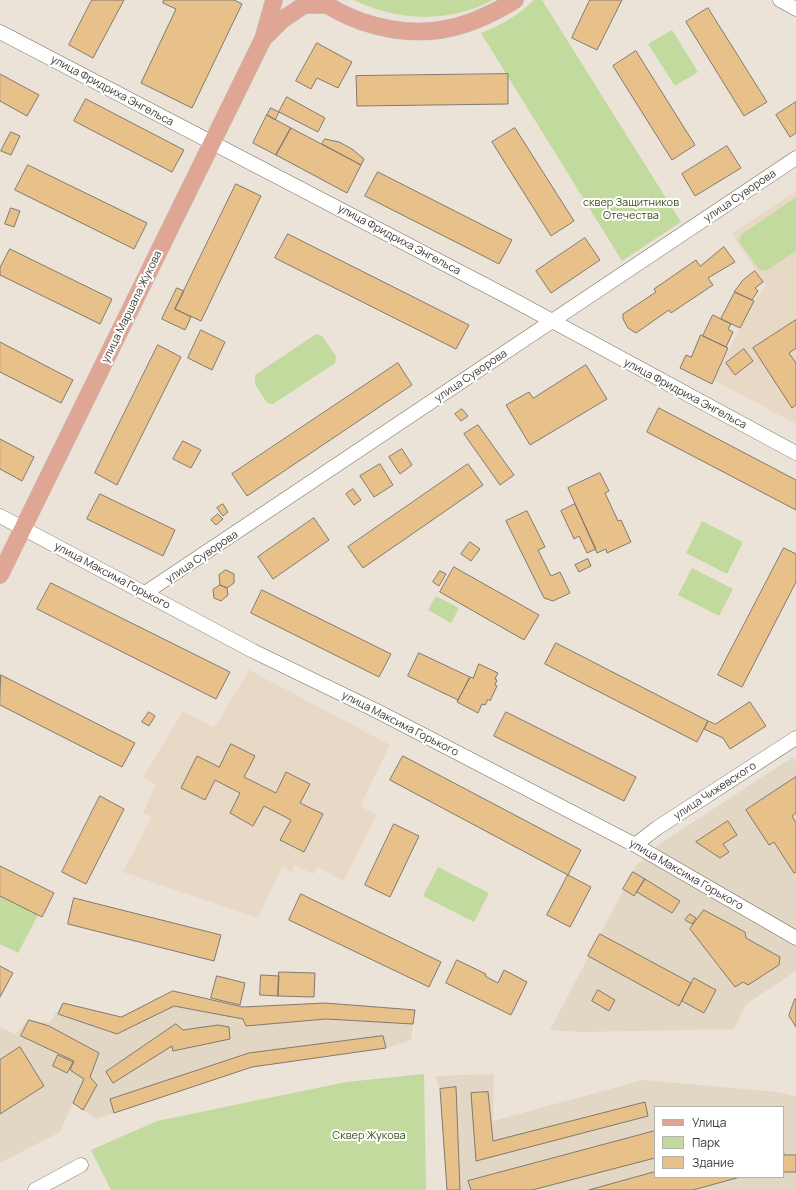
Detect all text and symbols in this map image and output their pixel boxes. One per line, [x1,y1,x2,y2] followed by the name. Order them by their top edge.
[48,53,176,129] street label: улица Фридриха Энгельса
[701,167,779,225] street label: улица Суворова
[583,196,679,222] park label: сквер Защитников Отечества
[335,202,463,278] street label: улица Фридриха Энгельса
[99,249,165,365] street label: улица Маршала Жукова
[432,347,510,405] street label: улица Суворова
[621,356,749,432] street label: улица Фридриха Энгельса
[163,528,241,586] street label: улица Суворова
[52,540,172,612] street label: улица Максима Горького
[339,689,461,759] street label: улица Максима Горького
[671,759,759,823] street label: улица Чижевского
[627,837,745,913] street label: улица Максима Горького
[654,1106,784,1178] legend
[692,1114,726,1131] text: Улица
[332,1129,406,1143] park label: Сквер Жукова
[692,1134,720,1151] text: Парк
[692,1154,734,1171] text: Здание

